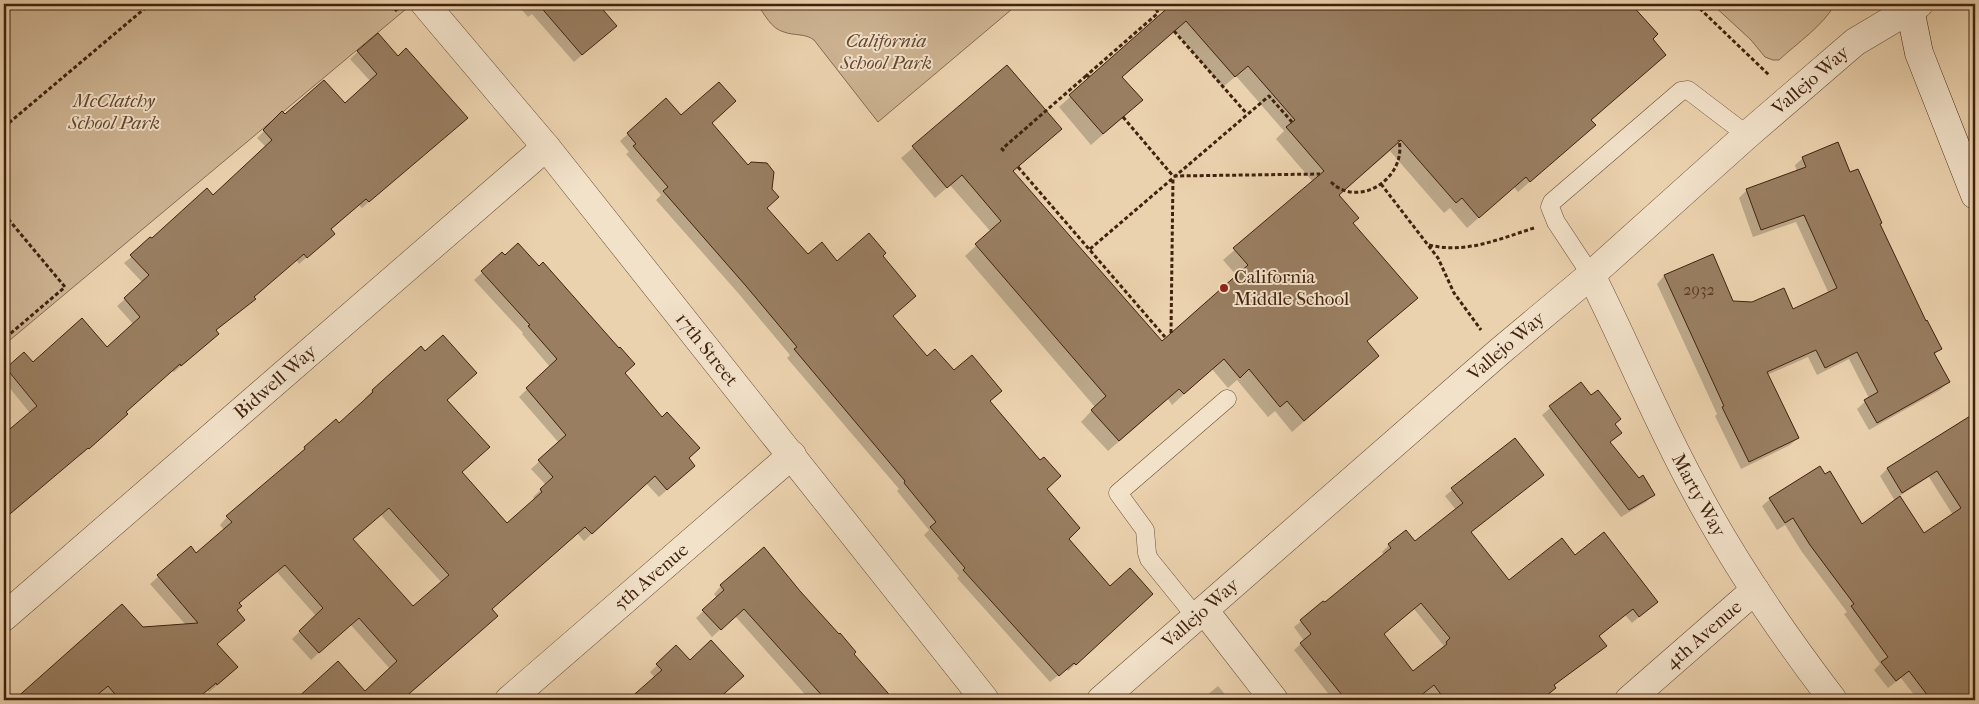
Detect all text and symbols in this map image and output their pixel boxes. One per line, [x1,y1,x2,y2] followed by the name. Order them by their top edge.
[839,30,932,74] park label: California School Park
[1767,41,1854,120] street label: Vallejo Way
[67,90,160,134] park label: McClatchy School Park
[1234,266,1349,310] place label: California Middle School
[1683,280,1715,299] house number: 2932
[1218,282,1230,294] marker: California Middle School
[1463,307,1550,386] street label: Vallejo Way
[671,308,743,391] street label: 17th Street
[230,340,322,423] street label: Bidwell Way
[1667,450,1730,541] street label: Marty Way
[609,539,693,615] street label: 5th Avenue
[1157,573,1244,653] street label: Vallejo Way
[1661,596,1746,674] street label: 4th Avenue

